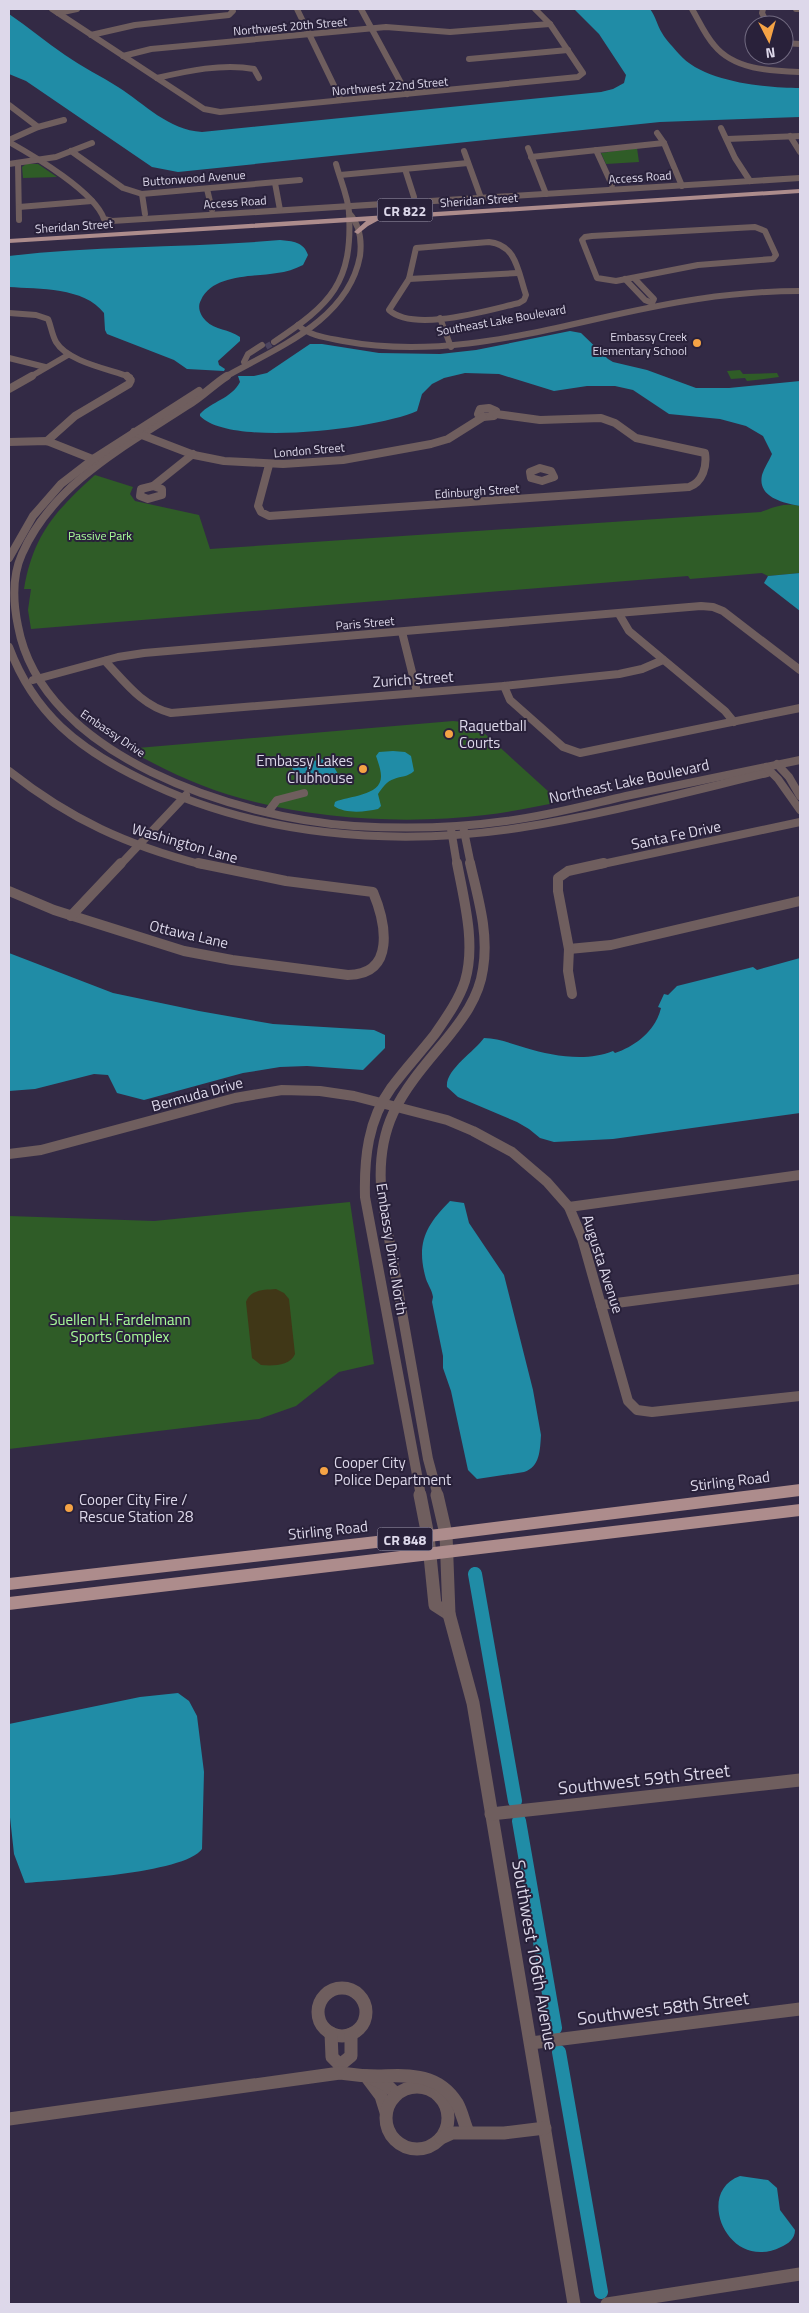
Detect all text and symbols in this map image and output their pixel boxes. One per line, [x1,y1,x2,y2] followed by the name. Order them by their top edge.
[232,11,349,40] street label: Northwest 20th Street
[744,15,794,65] north arrow
[764,42,776,64] text: N
[331,71,450,101] street label: Northwest 22nd Street
[142,165,246,191] street label: Buttonwood Avenue
[608,165,672,189] street label: Access Road
[439,188,519,212] street label: Sheridan Street
[203,190,267,214] street label: Access Road
[378,198,432,222] road number: CR 822
[34,214,114,238] street label: Sheridan Street
[435,299,567,341] street label: Southeast Lake Boulevard
[593,327,687,360] place label: Embassy Creek Elementary School
[691,337,703,349] marker: Embassy Creek Elementary School
[273,437,346,463] street label: London Street
[434,479,521,503] street label: Edinburgh Street
[68,526,132,545] park label: Passive Park
[335,611,396,635] street label: Paris Street
[372,665,455,693] street label: Zurich Street
[77,704,149,762] street label: Embassy Drive
[459,714,527,754] place label: Raquetball Courts
[443,728,455,740] marker: Raquetball Courts
[256,749,353,789] place label: Embassy Lakes Clubhouse
[547,753,711,809] street label: Northeast Lake Boulevard
[357,763,369,775] marker: Embassy Lakes Clubhouse
[629,814,723,856] street label: Santa Fe Drive
[129,817,241,869] street label: Washington Lane
[147,914,231,954] street label: Ottawa Lane
[149,1071,245,1117] street label: Bermuda Drive
[370,1181,414,1317] street label: Embassy Drive North
[576,1212,630,1316] street label: Augusta Avenue
[49,1308,191,1348] park label: Suellen H. Fardelmann Sports Complex
[334,1451,452,1491] place label: Cooper City Police Department
[318,1465,330,1477] marker: Cooper City Police Department
[689,1465,771,1497] street label: Stirling Road
[79,1488,193,1528] place label: Cooper City Fire / Rescue Station 28
[63,1502,75,1514] marker: Cooper City Fire / Rescue Station 28
[287,1514,369,1546] street label: Stirling Road
[378,1528,432,1550] road number: CR 848
[557,1756,732,1801] street label: Southwest 59th Street
[505,1858,565,2052] street label: Southwest 106th Avenue
[576,1984,751,2032] street label: Southwest 58th Street

